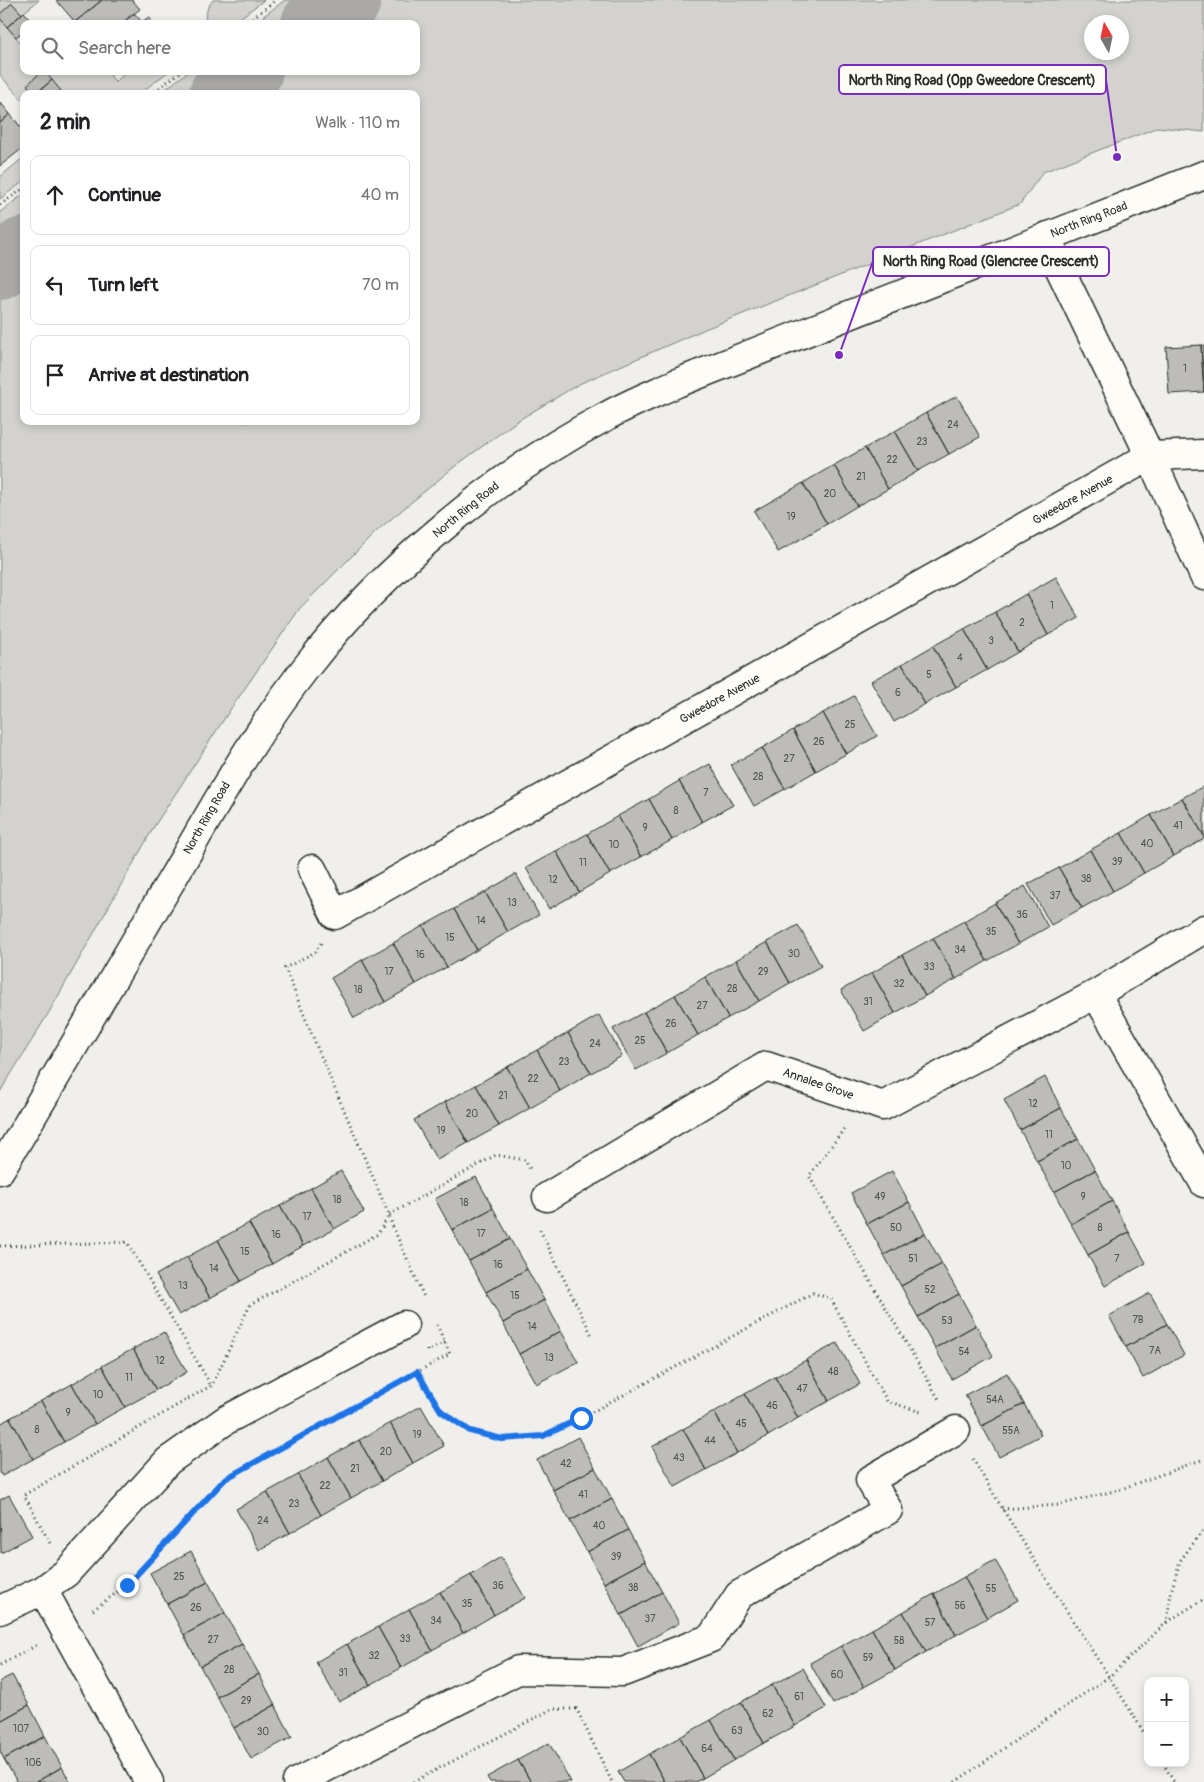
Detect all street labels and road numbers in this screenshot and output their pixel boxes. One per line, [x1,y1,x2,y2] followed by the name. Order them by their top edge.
[1048,198,1130,242] street label: North Ring Road
[1030,472,1116,528] street label: Gweedore Avenue
[430,479,502,541] street label: North Ring Road
[677,671,763,727] street label: Gweedore Avenue
[180,779,234,857] street label: North Ring Road
[781,1065,856,1103] street label: Annalee Grove

